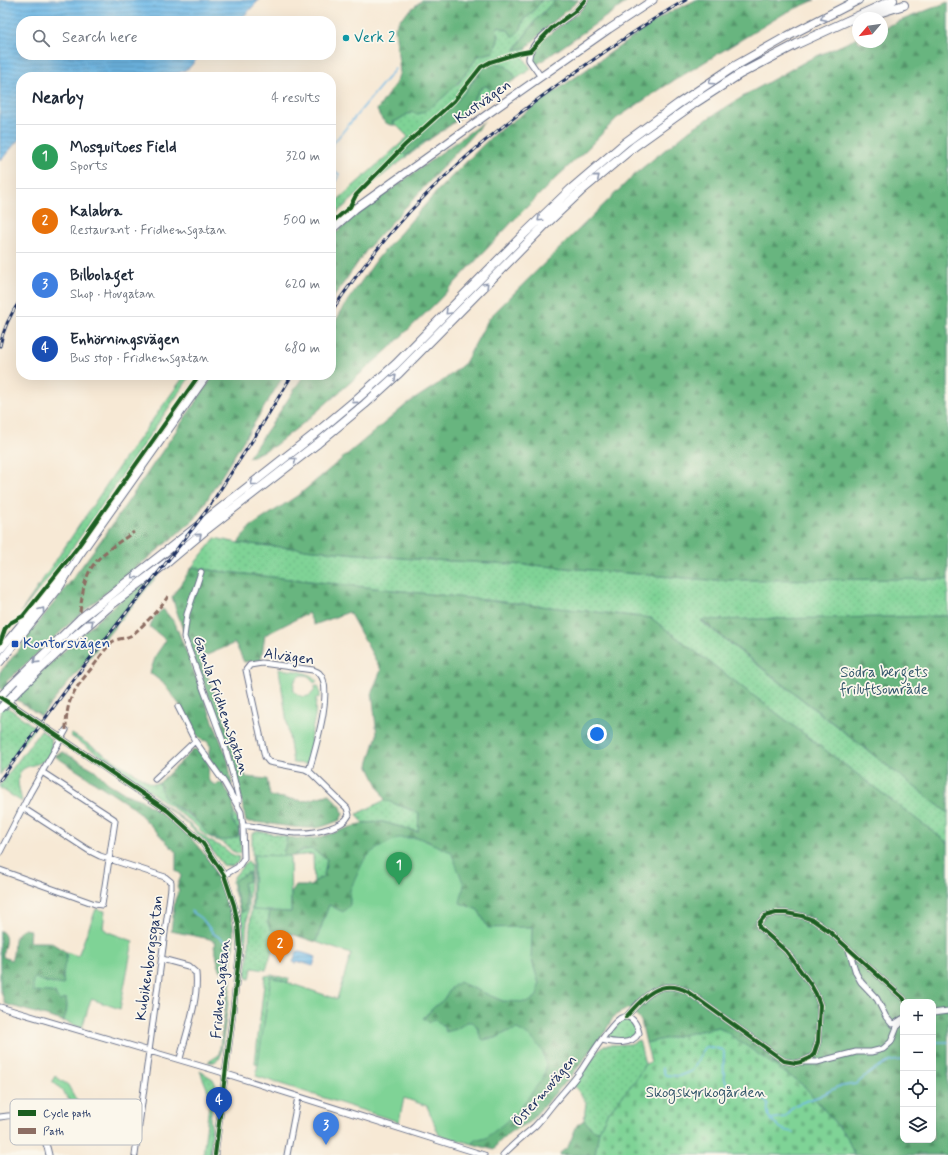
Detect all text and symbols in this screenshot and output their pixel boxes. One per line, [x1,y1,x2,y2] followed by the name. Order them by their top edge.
[852,12,888,48] north arrow
[820,13,827,20] one-way arrow
[16,16,336,60] search box
[30,27,52,49] icon: search
[62,28,138,48] text: Search here
[354,28,395,48] place label: Verk 2
[341,33,351,43] marker: Verk 2
[451,75,515,129] street label: Kustvägen
[708,77,715,84] one-way arrow
[32,87,84,109] text: Nearby
[271,90,320,107] text: 4 results
[70,138,177,158] text: Mosquitoes Field
[42,148,48,165] text: 1
[286,148,320,165] text: 320 m
[70,158,108,175] text: Sports
[593,175,600,182] one-way arrow
[70,202,122,222] text: Kalabra
[42,212,48,229] text: 2
[283,212,320,229] text: 500 m
[537,215,545,222] one-way arrow
[70,222,227,239] text: Restaurant · Fridhemsgatan
[70,266,134,286] text: Bilbolaget
[42,276,48,293] text: 3
[285,276,320,293] text: 620 m
[481,282,489,290] one-way arrow
[70,286,155,303] text: Shop · Hovgatan
[445,307,453,315] one-way arrow
[70,330,180,350] text: Enhörningsvägen
[41,340,49,357] text: 4
[285,340,320,357] text: 680 m
[70,350,209,367] text: Bus stop · Fridhemsgatan
[390,375,397,382] one-way arrow
[351,397,359,404] one-way arrow
[290,458,297,465] one-way arrow
[250,478,257,485] one-way arrow
[194,533,201,540] one-way arrow
[131,571,138,578] one-way arrow
[37,608,44,615] one-way arrow
[86,620,93,627] one-way arrow
[188,633,254,777] street label: Gamla Fridhemsgatan
[23,634,110,654] place label: Kontorsvägen
[10,639,20,649] marker: Kontorsvägen
[262,644,316,670] street label: Alvägen
[33,656,41,664] one-way arrow
[840,663,928,700] park label: Södra bergets friluftsområde
[587,724,607,744] your location
[386,852,412,885] pin: 1
[131,894,170,1022] street label: Kubikenborgsgatan
[267,930,293,963] pin: 2
[207,938,235,1039] street label: Fridhemsgatan
[900,999,936,1143] map controls
[900,999,936,1035] button: +
[900,1035,936,1071] button: −
[508,1051,582,1131] street label: Östermovägen
[900,1071,936,1107] button: locate
[646,1083,767,1104] park label: Skogskyrkogården
[206,1087,232,1120] pin: 4
[10,1099,142,1145] legend
[43,1107,91,1121] text: Cycle path
[900,1107,936,1143] button: layers
[313,1112,339,1145] pin: 3
[43,1125,64,1139] text: Path

